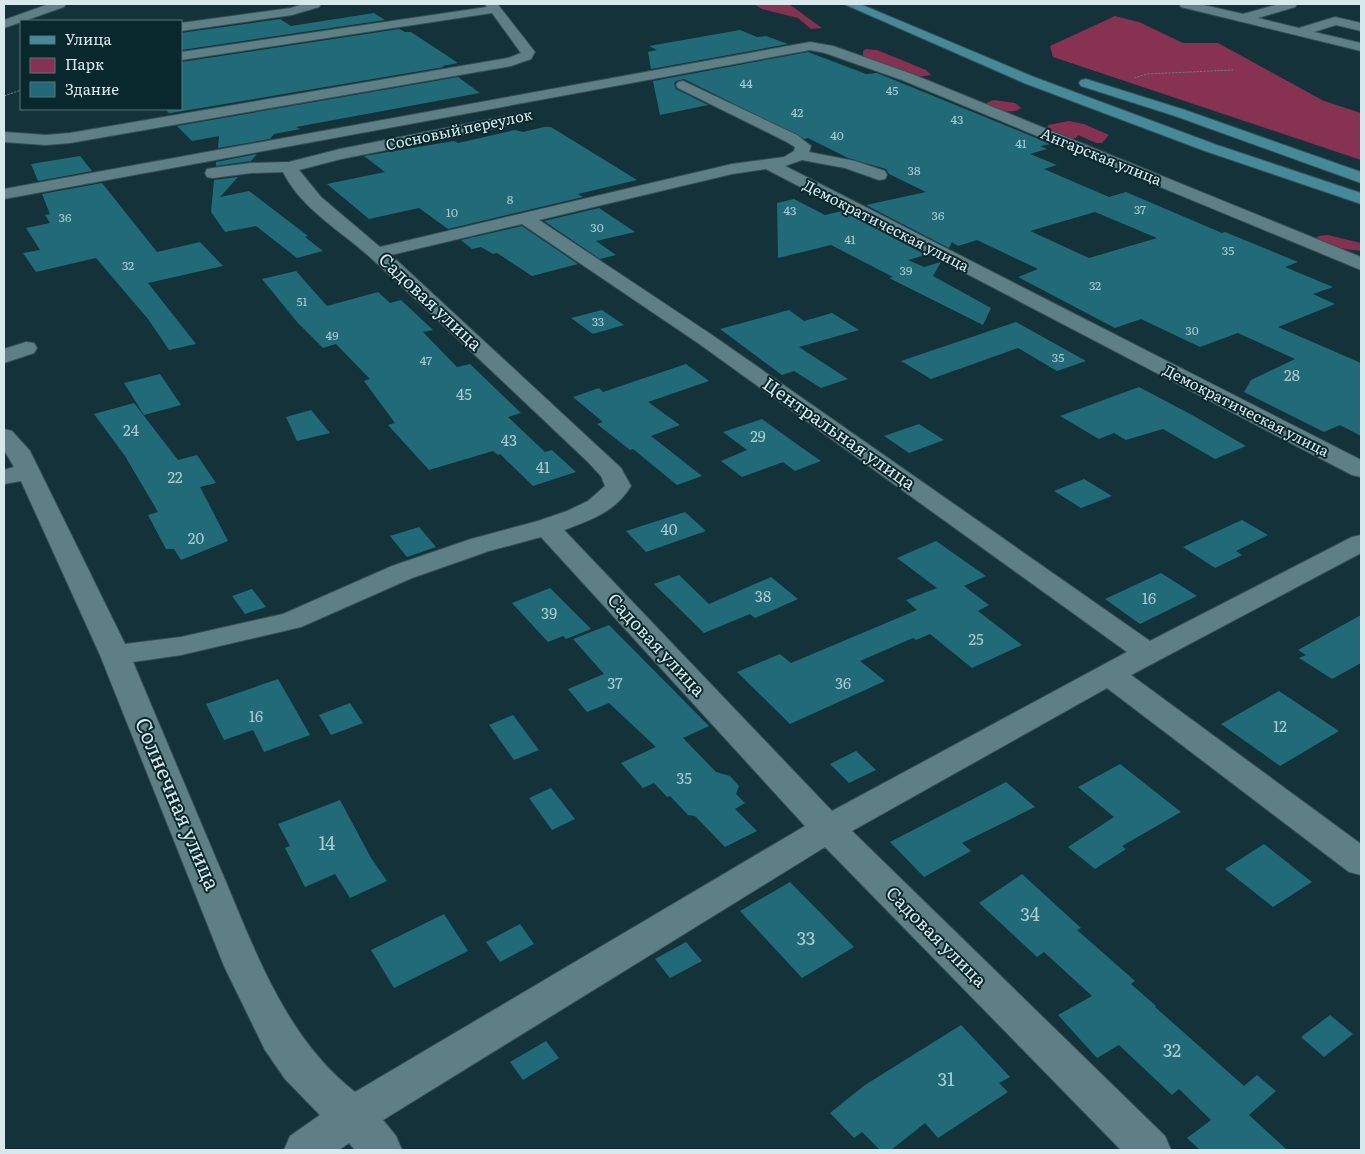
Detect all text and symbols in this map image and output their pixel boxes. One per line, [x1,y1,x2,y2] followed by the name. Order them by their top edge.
[20,20,182,110] legend
[65,27,113,50] text: Улица
[65,52,104,75] text: Парк
[739,74,753,92] house number: 44
[65,77,119,100] text: Здание
[886,81,898,99] house number: 45
[383,102,534,155] street label: Сосновый переулок
[791,103,803,121] house number: 42
[950,110,964,128] house number: 43
[1038,121,1166,191] street label: Ангарская улица
[830,126,844,144] house number: 40
[1015,134,1027,152] house number: 41
[907,161,921,179] house number: 38
[800,173,974,277] street label: Демократическая улица
[507,190,514,208] house number: 8
[1134,200,1146,218] house number: 37
[783,201,797,219] house number: 43
[446,203,458,221] house number: 10
[932,206,945,224] house number: 36
[59,208,72,226] house number: 36
[590,218,604,236] house number: 30
[844,230,856,248] house number: 41
[1222,241,1234,259] house number: 35
[373,246,489,356] street label: Садовая улица
[122,256,134,274] house number: 32
[900,261,912,279] house number: 39
[1089,276,1101,294] house number: 32
[297,292,308,310] house number: 51
[592,312,604,330] house number: 33
[1185,321,1199,339] house number: 30
[326,326,338,344] house number: 49
[1052,348,1064,366] house number: 35
[420,351,432,369] house number: 47
[1160,358,1334,462] street label: Демократическая улица
[1284,363,1300,386] house number: 28
[758,370,922,496] street label: Центральная улица
[456,382,472,405] house number: 45
[123,418,139,441] house number: 24
[750,424,766,447] house number: 29
[501,428,517,451] house number: 43
[536,455,550,478] house number: 41
[167,465,183,488] house number: 22
[661,517,678,540] house number: 40
[188,526,204,549] house number: 20
[755,584,771,607] house number: 38
[602,586,713,702] street label: Садовая улица
[1142,586,1156,609] house number: 16
[541,601,557,624] house number: 39
[968,627,984,650] house number: 25
[607,671,623,694] house number: 37
[835,671,851,694] house number: 36
[249,704,263,727] house number: 16
[129,712,230,895] street label: Солнечная улица
[1273,714,1287,737] house number: 12
[676,766,692,789] house number: 35
[319,829,335,856] house number: 14
[880,879,994,993] street label: Садовая улица
[1020,900,1040,927] house number: 34
[797,924,815,951] house number: 33
[1163,1036,1181,1063] house number: 32
[937,1065,955,1092] house number: 31

